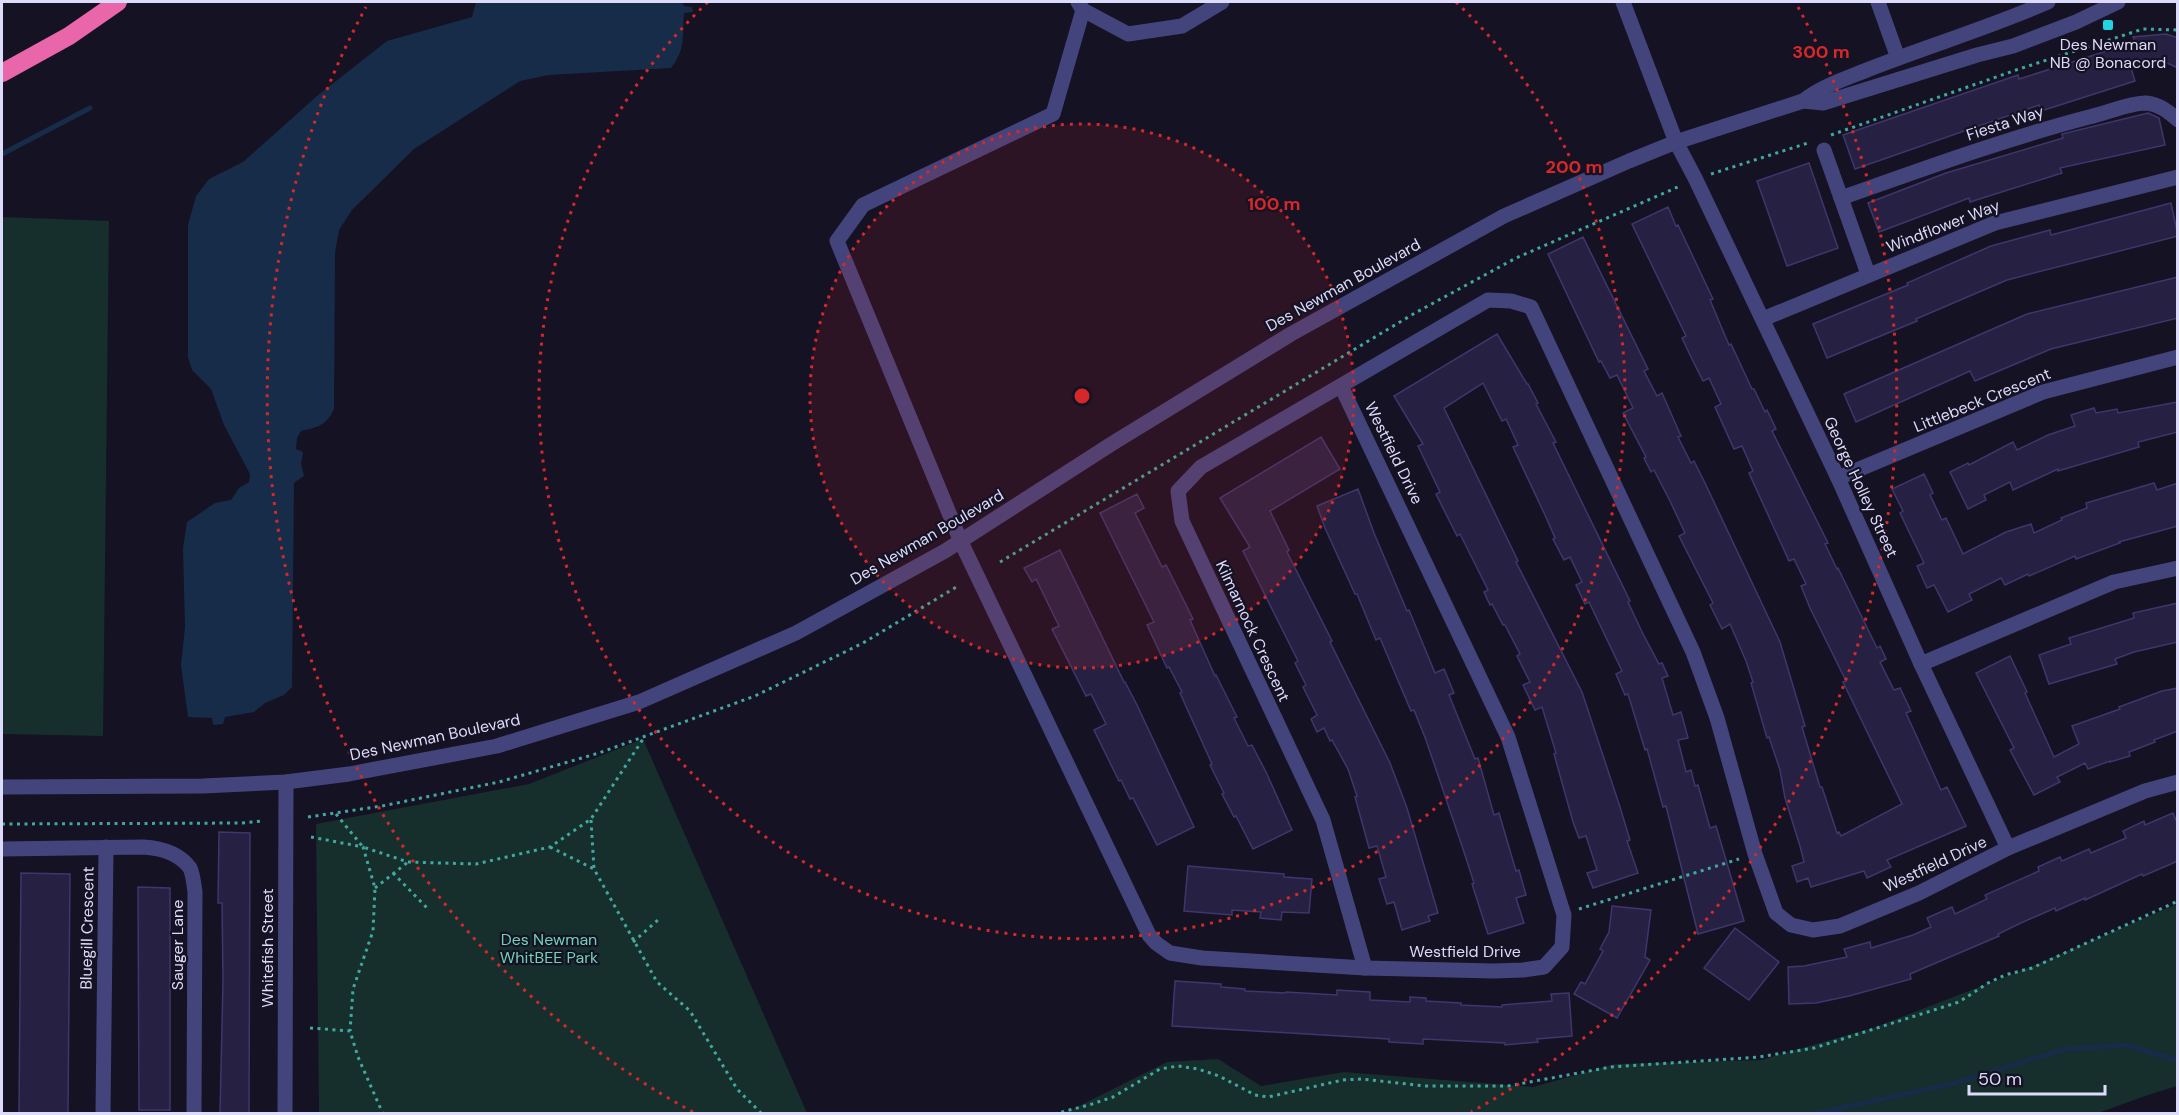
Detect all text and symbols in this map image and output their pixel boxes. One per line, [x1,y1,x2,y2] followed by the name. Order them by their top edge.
[2101,18,2115,32] marker: Des Newman NB @ Bonacord
[2050,34,2166,73] place label: Des Newman NB @ Bonacord
[1792,40,1850,64] text: 300 m
[1963,101,2047,145] street label: Fiesta Way
[1546,155,1602,179] text: 200 m
[1247,192,1301,216] text: 100 m
[1883,195,2003,257] street label: Windflower Way
[1262,234,1424,336] street label: Des Newman Boulevard
[1910,363,2054,437] street label: Littlebeck Crescent
[1072,386,1092,406] centre of rings
[1360,398,1428,508] street label: Westfield Drive
[1819,413,1903,561] street label: George Holley Street
[846,484,1008,590] street label: Des Newman Boulevard
[1211,557,1295,705] street label: Kilmarnock Crescent
[348,709,522,765] street label: Des Newman Boulevard
[1880,831,1990,897] street label: Westfield Drive
[75,866,99,990] street label: Bluegill Crescent
[257,888,278,1008] street label: Whitefish Street
[167,900,188,990] street label: Sauger Lane
[500,929,598,968] park label: Des Newman WhitBEE Park
[1409,941,1521,962] street label: Westfield Drive
[1969,1058,2106,1096] scale bar
[1978,1067,2022,1091] text: 50 m

